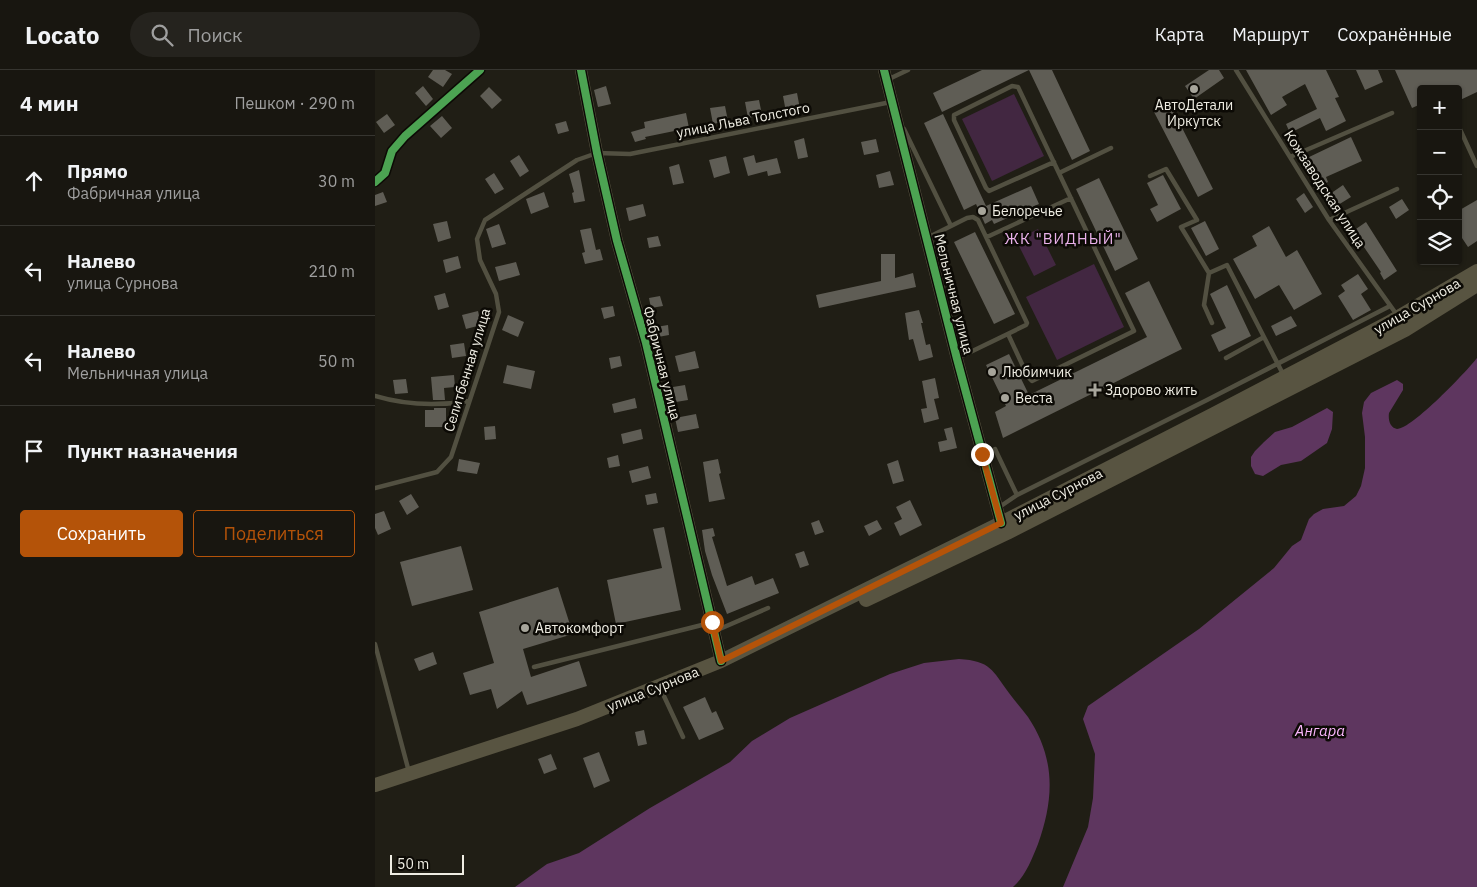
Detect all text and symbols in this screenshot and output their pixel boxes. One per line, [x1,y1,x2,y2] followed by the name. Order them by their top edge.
[130,12,480,57] search box
[25,19,100,51] text: Locato
[148,21,176,49] icon: search
[188,23,243,47] text: Поиск
[1155,23,1204,46] text: Карта
[1232,23,1309,46] text: Маршрут
[1337,23,1452,46] text: Сохранённые
[1188,83,1200,95] marker: АвтоДетали Иркутск
[1417,85,1462,265] map controls
[1417,85,1462,130] button: +
[20,89,79,117] text: 4 мин
[234,93,355,113] text: Пешком · 290 m
[1155,96,1233,130] place label: АвтоДетали Иркутск
[675,98,811,142] street label: улица Льва Толстого
[1280,127,1370,252] street label: Кожзаводская улица
[1417,130,1462,175] button: −
[67,159,128,183] text: Прямо
[20,167,48,195] icon: ahead
[318,171,355,191] text: 30 m
[1417,175,1462,220] button: locate
[67,183,200,203] text: Фабричная улица
[992,202,1063,220] place label: Белоречье
[976,205,988,217] marker: Белоречье
[1417,220,1462,265] button: layers
[1004,229,1122,248] district label: ЖК "ВИДНЫЙ"
[930,232,978,357] street label: Мельничная улица
[67,249,136,273] text: Налево
[20,257,48,285] icon: left
[308,261,355,281] text: 210 m
[67,273,178,293] text: улица Сурнова
[1370,274,1464,338] street label: улица Сурнова
[639,304,685,422] street label: Фабричная улица
[440,305,495,434] street label: Селитбенная улица
[67,339,136,363] text: Налево
[20,347,48,375] icon: left
[318,351,355,371] text: 50 m
[67,363,208,383] text: Мельничная улица
[1002,363,1072,381] place label: Любимчик
[986,366,998,378] marker: Любимчик
[1105,381,1197,399] place label: Здорово жить
[1089,384,1101,396] marker: Здорово жить
[1015,389,1053,407] place label: Веста
[999,392,1011,404] marker: Веста
[20,437,48,465] icon: arrive
[67,439,238,463] text: Пункт назначения
[971,443,994,466] route end
[1011,464,1106,524] street label: улица Сурнова
[20,510,183,557] button: Сохранить
[193,510,355,557] button: Поделиться
[701,611,724,634] route start
[535,619,624,637] place label: Автокомфорт
[519,622,531,634] marker: Автокомфорт
[605,662,702,716] street label: улица Сурнова
[1294,721,1345,740] water label: Ангара
[390,852,464,875] scale bar
[397,855,429,873] text: 50 m

